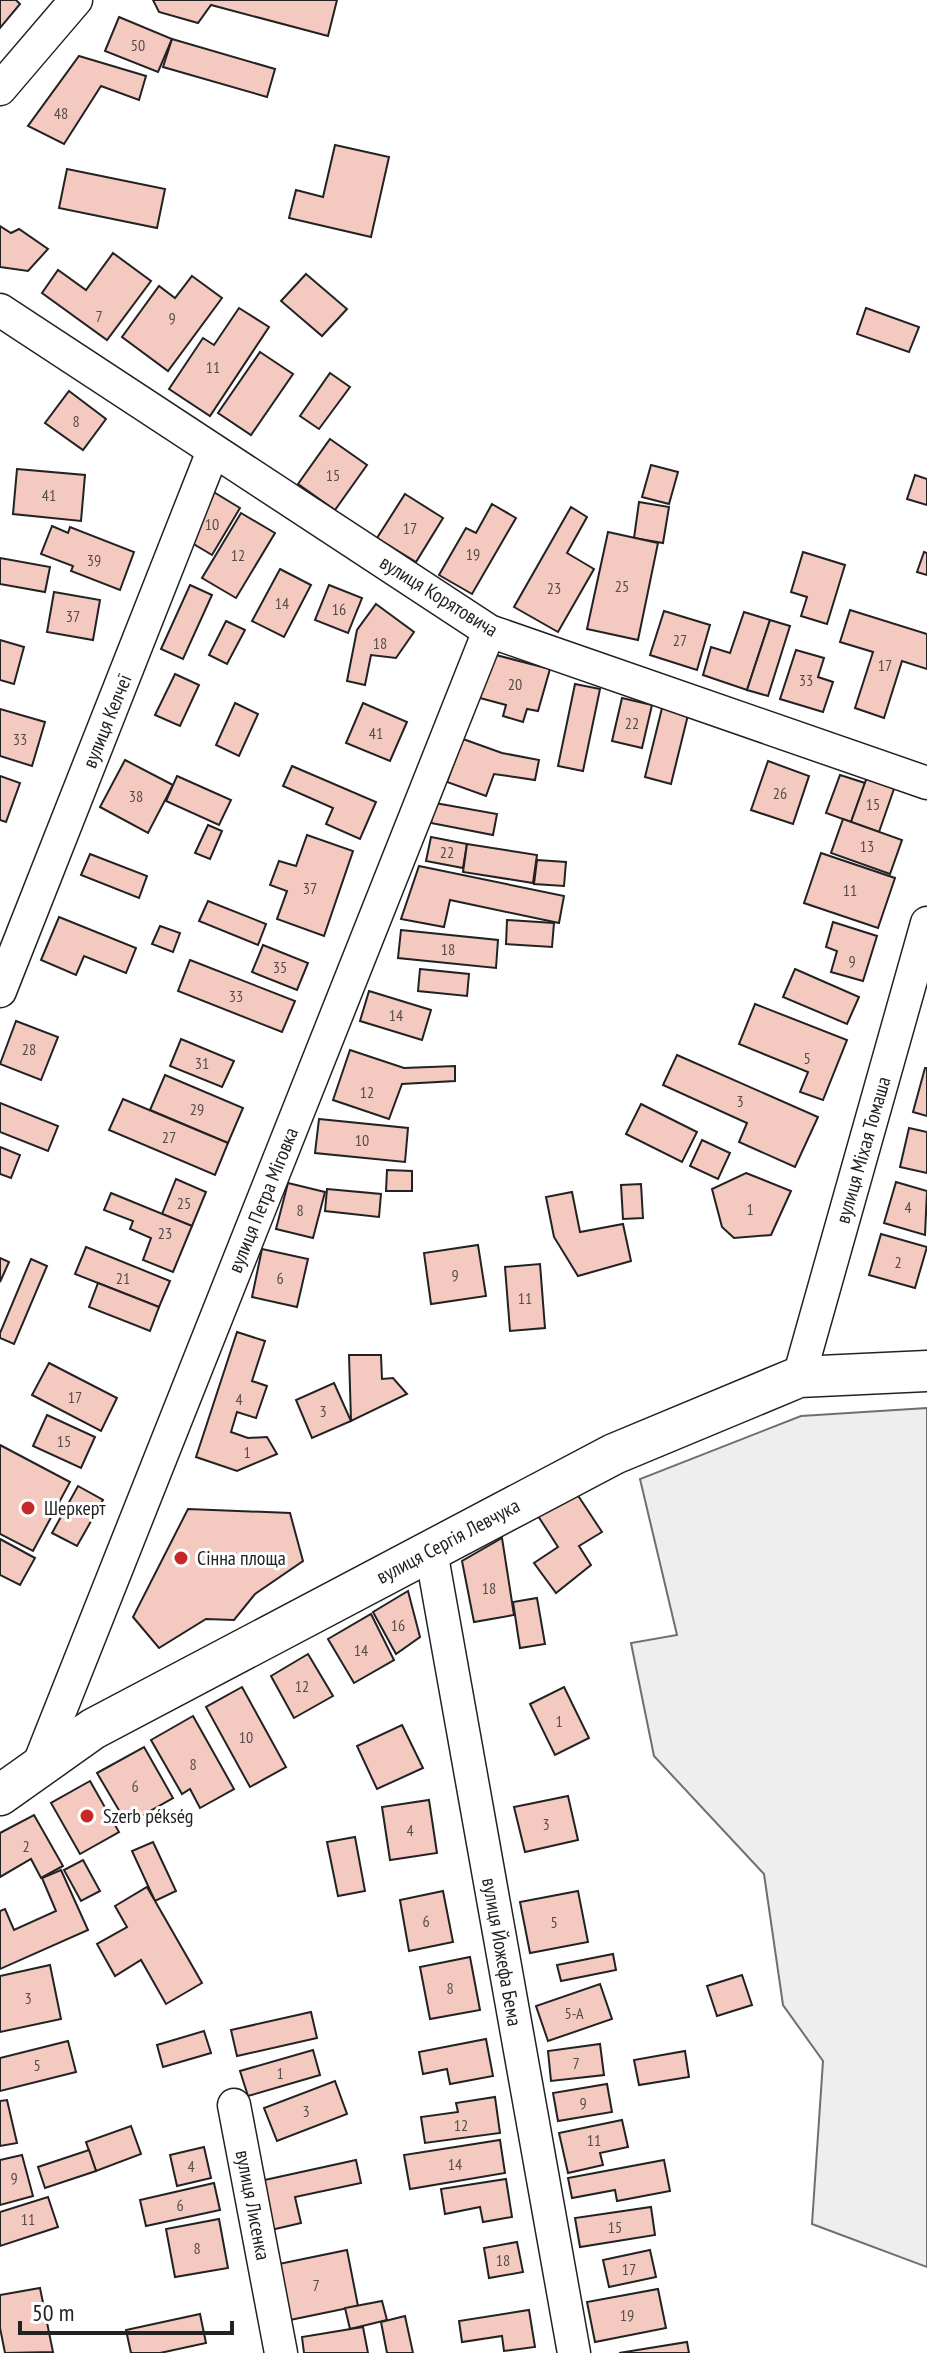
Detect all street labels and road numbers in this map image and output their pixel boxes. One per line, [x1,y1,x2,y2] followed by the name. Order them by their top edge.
[375,549,503,643] street label: вулиця Корятовича
[76,670,138,772] street label: вулиця Келчеї
[830,1074,896,1226] street label: вулиця Міхая Томаша
[222,1124,304,1276] street label: вулиця Петра Міговка
[372,1492,524,1590] street label: вулиця Сергія Левчука
[476,1876,528,2028] street label: вулиця Йожефа Бема
[230,2148,276,2262] street label: вулиця Лисенка

